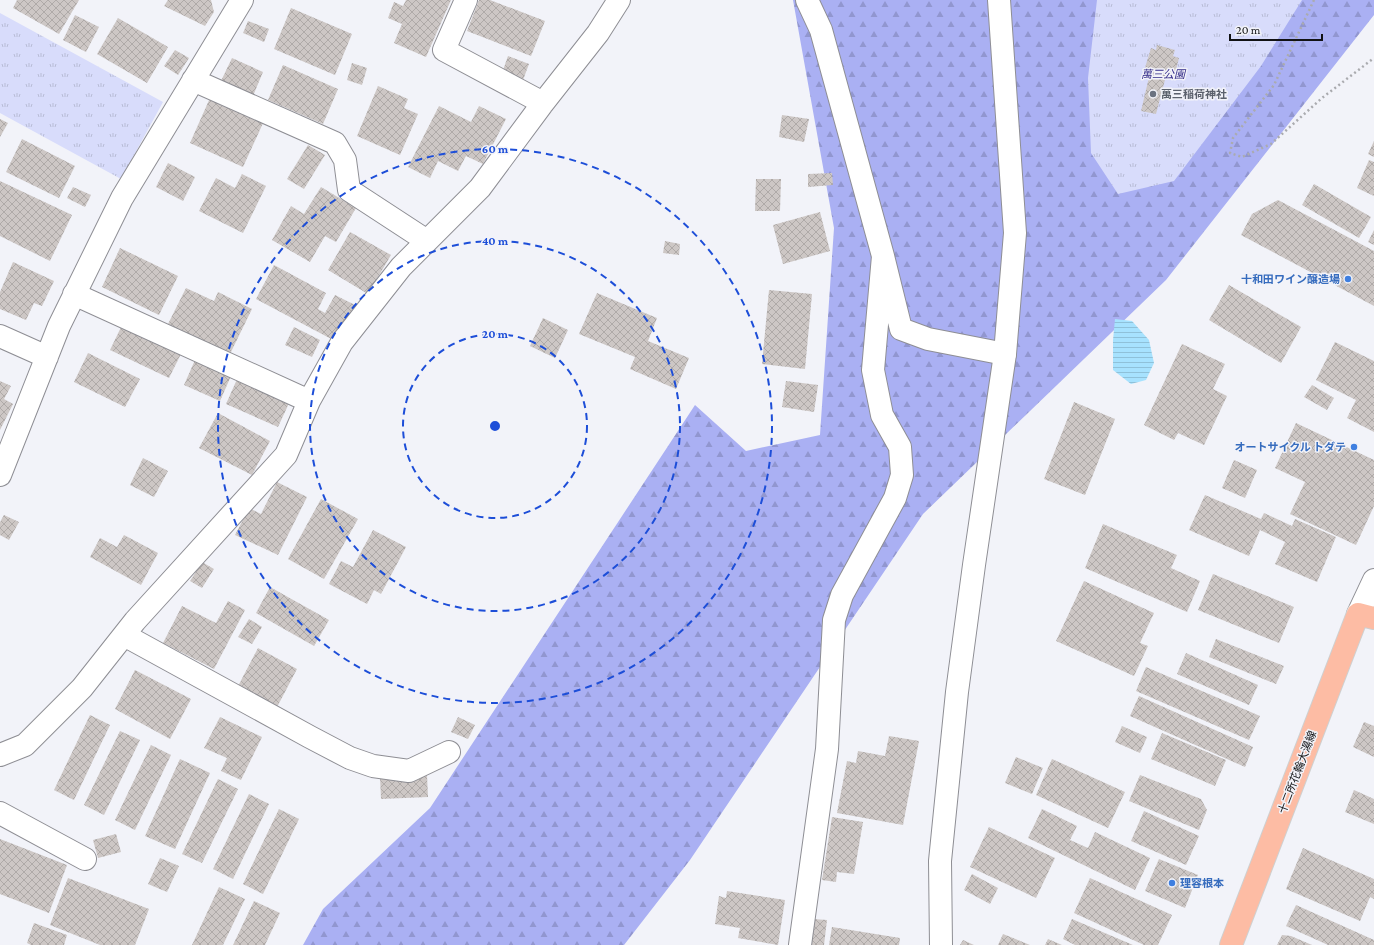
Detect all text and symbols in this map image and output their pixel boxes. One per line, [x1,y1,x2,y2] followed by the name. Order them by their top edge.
[1230,16,1322,42] scale bar
[1236,23,1261,37] text: 20 m
[1141,68,1187,80] park label: 萬三公園
[1161,88,1227,100] place label: 萬三稲荷神社
[1148,89,1158,99] marker: 萬三稲荷神社
[482,142,509,156] text: 60 m
[482,234,509,248] text: 40 m
[1241,273,1340,285] place label: 十和田ワイン醸造場
[1343,274,1353,284] marker: 十和田ワイン醸造場
[482,327,509,341] text: 20 m
[488,419,502,433] centre of rings
[1234,441,1346,453] place label: オートサイクル トダテ
[1349,442,1359,452] marker: オートサイクル トダテ
[1276,729,1318,815] street label: 十二所花輪大湯線
[1180,877,1224,889] place label: 理容根本
[1167,878,1177,888] marker: 理容根本

